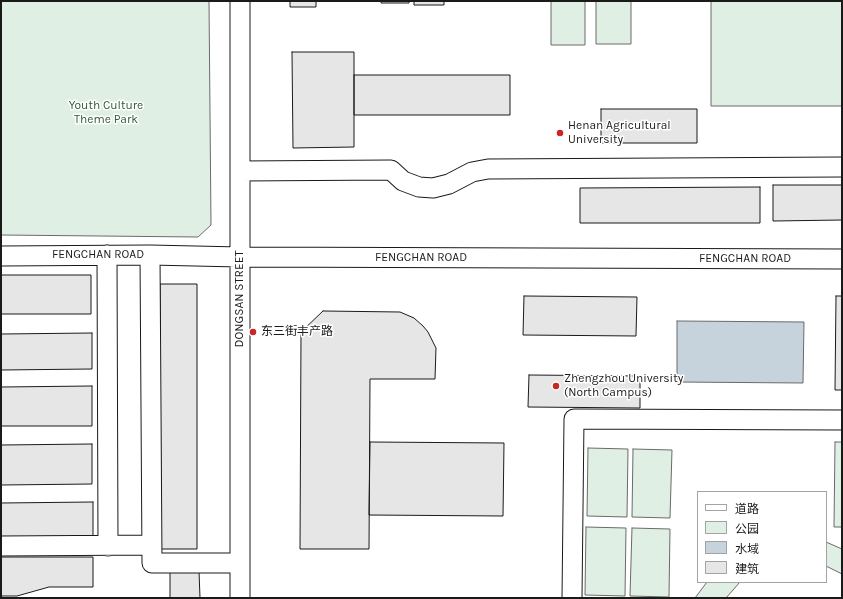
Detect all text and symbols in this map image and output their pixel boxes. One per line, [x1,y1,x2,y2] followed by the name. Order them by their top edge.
[69,99,143,127] park label: Youth Culture Theme Park
[568,119,671,147] place label: Henan Agricultural University
[555,128,565,138] marker: Henan Agricultural University
[52,248,144,262] street label: FENGCHAN ROAD
[233,251,247,347] street label: DONGSAN STREET
[375,251,467,265] street label: FENGCHAN ROAD
[699,252,791,266] street label: FENGCHAN ROAD
[261,325,333,339] place label: 东三街丰产路
[248,327,258,337] marker: 东三街丰产路
[564,372,683,400] place label: Zhengzhou University (North Campus)
[551,381,561,391] marker: Zhengzhou University (North Campus)
[697,491,827,583] legend
[735,502,759,516] text: 道路
[735,522,759,536] text: 公园
[735,542,759,556] text: 水域
[735,562,759,576] text: 建筑

